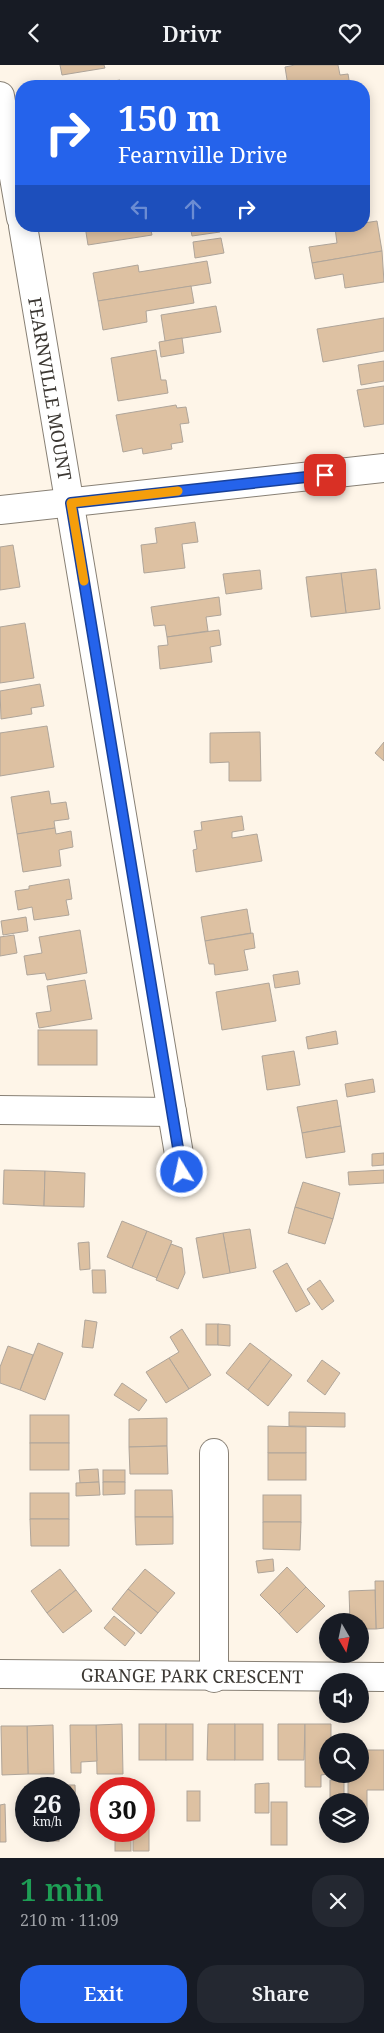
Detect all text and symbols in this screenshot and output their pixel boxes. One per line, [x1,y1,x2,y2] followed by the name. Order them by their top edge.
[162,18,222,48] text: Drivr
[20,19,48,47] icon: back
[336,19,364,47] icon: heart
[118,94,221,141] text: 150 m
[35,100,100,165] icon: right
[118,139,288,169] text: Fearnville Drive
[126,195,154,223] icon: left
[179,195,207,223] icon: ahead
[232,195,260,223] icon: right
[23,295,78,482] street label: FEARNVILLE MOUNT
[304,454,346,496] pin
[311,461,339,489] icon: arrive
[155,1145,207,1197] position arrow
[319,1613,369,1663] north arrow
[319,1613,369,1843] map controls
[81,1663,303,1688] street label: GRANGE PARK CRESCENT
[319,1673,369,1723] button: sound
[319,1733,369,1783] button: search
[90,1777,155,1842] speed limit sign: 30
[33,1786,62,1820] text: 26
[319,1793,369,1843] button: layers
[33,1813,62,1830] text: km/h
[20,1869,104,1910] text: 1 min
[312,1875,364,1927] button: close
[20,1909,119,1931] text: 210 m · 11:09
[20,1965,187,2023] button: Exit
[197,1965,364,2023] button: Share

